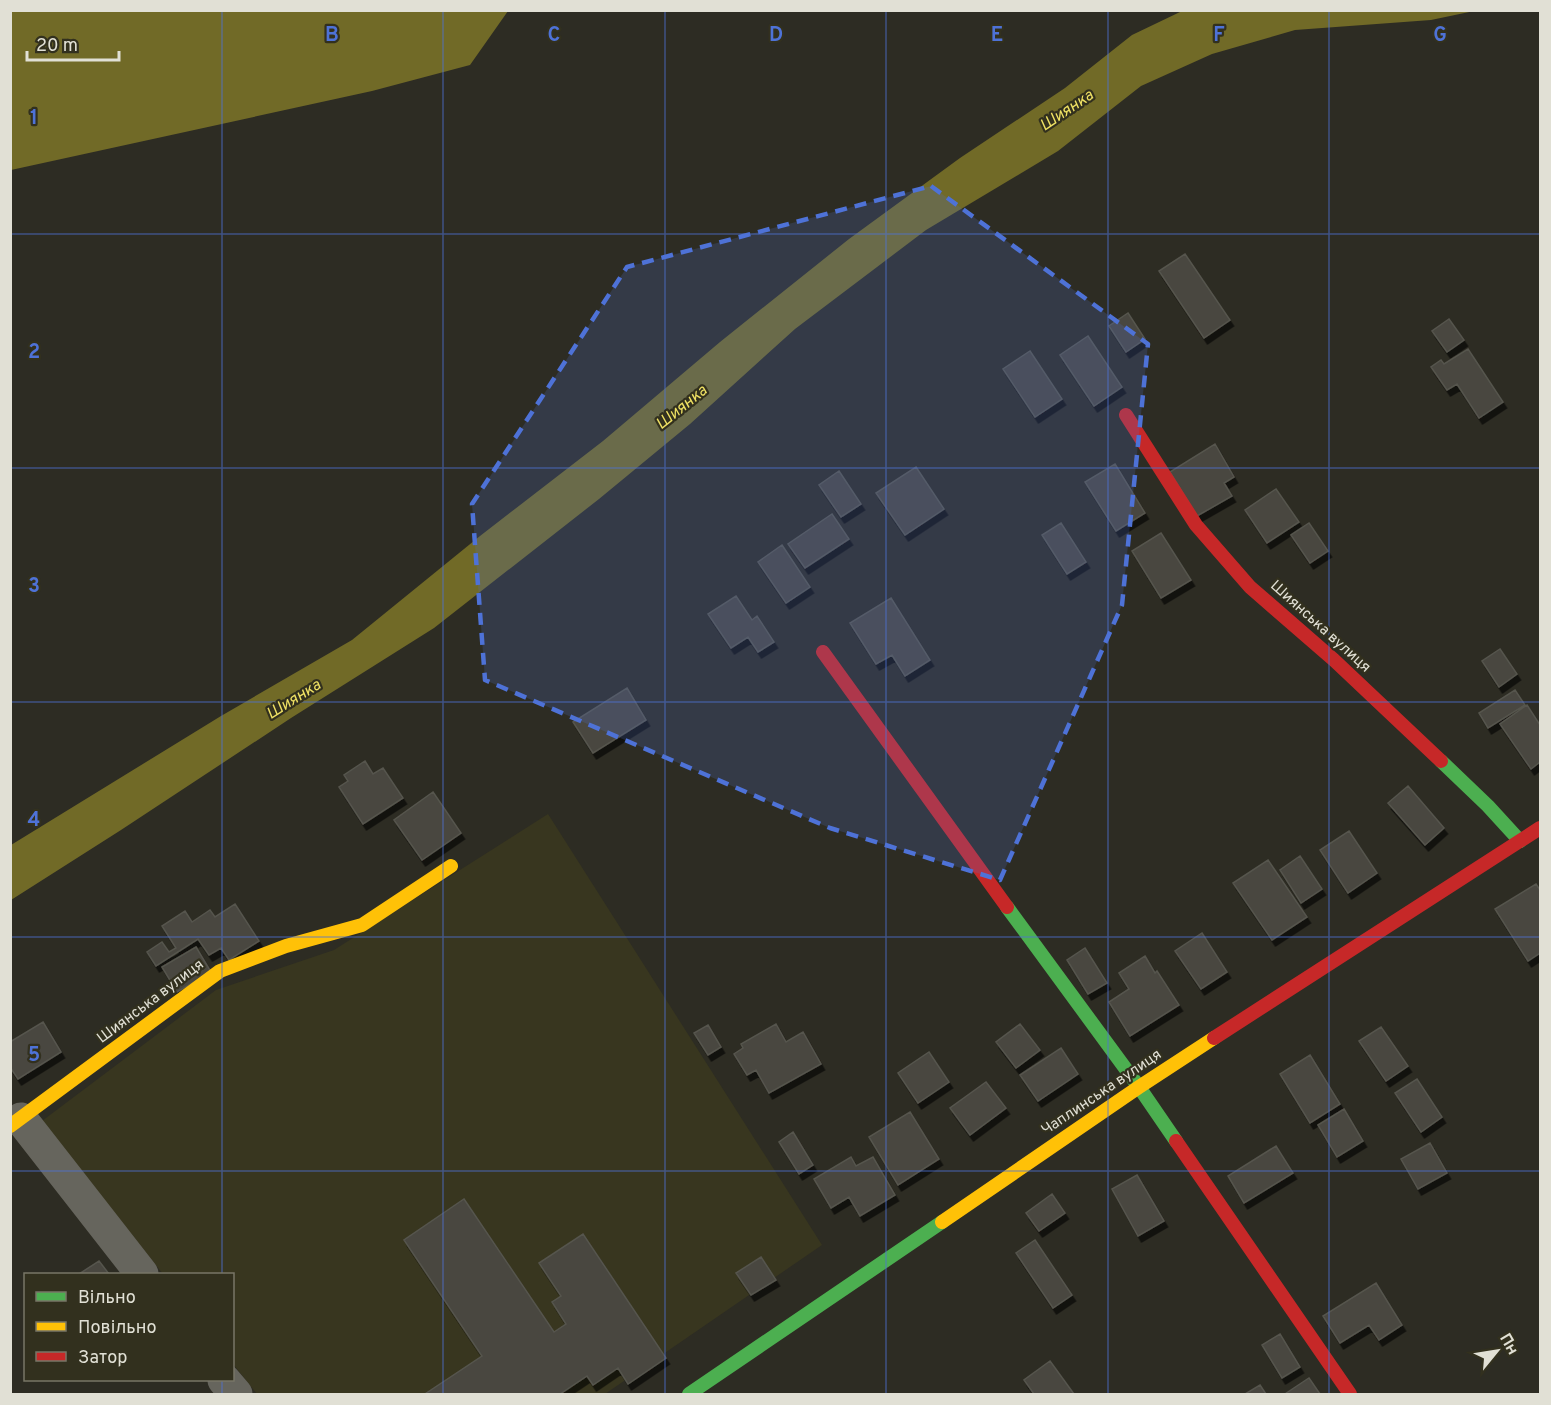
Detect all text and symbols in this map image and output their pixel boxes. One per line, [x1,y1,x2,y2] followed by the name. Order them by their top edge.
[325,23,339,49] text: B
[548,23,560,49] text: C
[769,23,783,49] text: D
[991,23,1003,49] text: E
[1213,23,1225,49] text: F
[1433,23,1447,49] text: G
[27,24,118,62] scale bar
[36,35,78,58] text: 20 m
[1036,85,1098,136] water label: Шиянка
[30,106,38,132] text: 1
[28,340,40,366] text: 2
[652,381,712,435] water label: Шиянка
[28,574,40,600] text: 3
[1266,577,1374,677] street label: Шиянська вулиця
[263,675,326,724] water label: Шиянка
[28,808,40,834] text: 4
[94,956,208,1048] street label: Шиянська вулиця
[28,1043,40,1069] text: 5
[1038,1046,1166,1140] street label: Чаплинська вулиця
[24,1273,234,1381] legend
[78,1287,136,1310] text: Вільно
[78,1317,157,1340] text: Повільно
[1467,1321,1527,1381] north arrow
[1494,1330,1522,1359] text: Пн
[78,1347,127,1370] text: Затор

